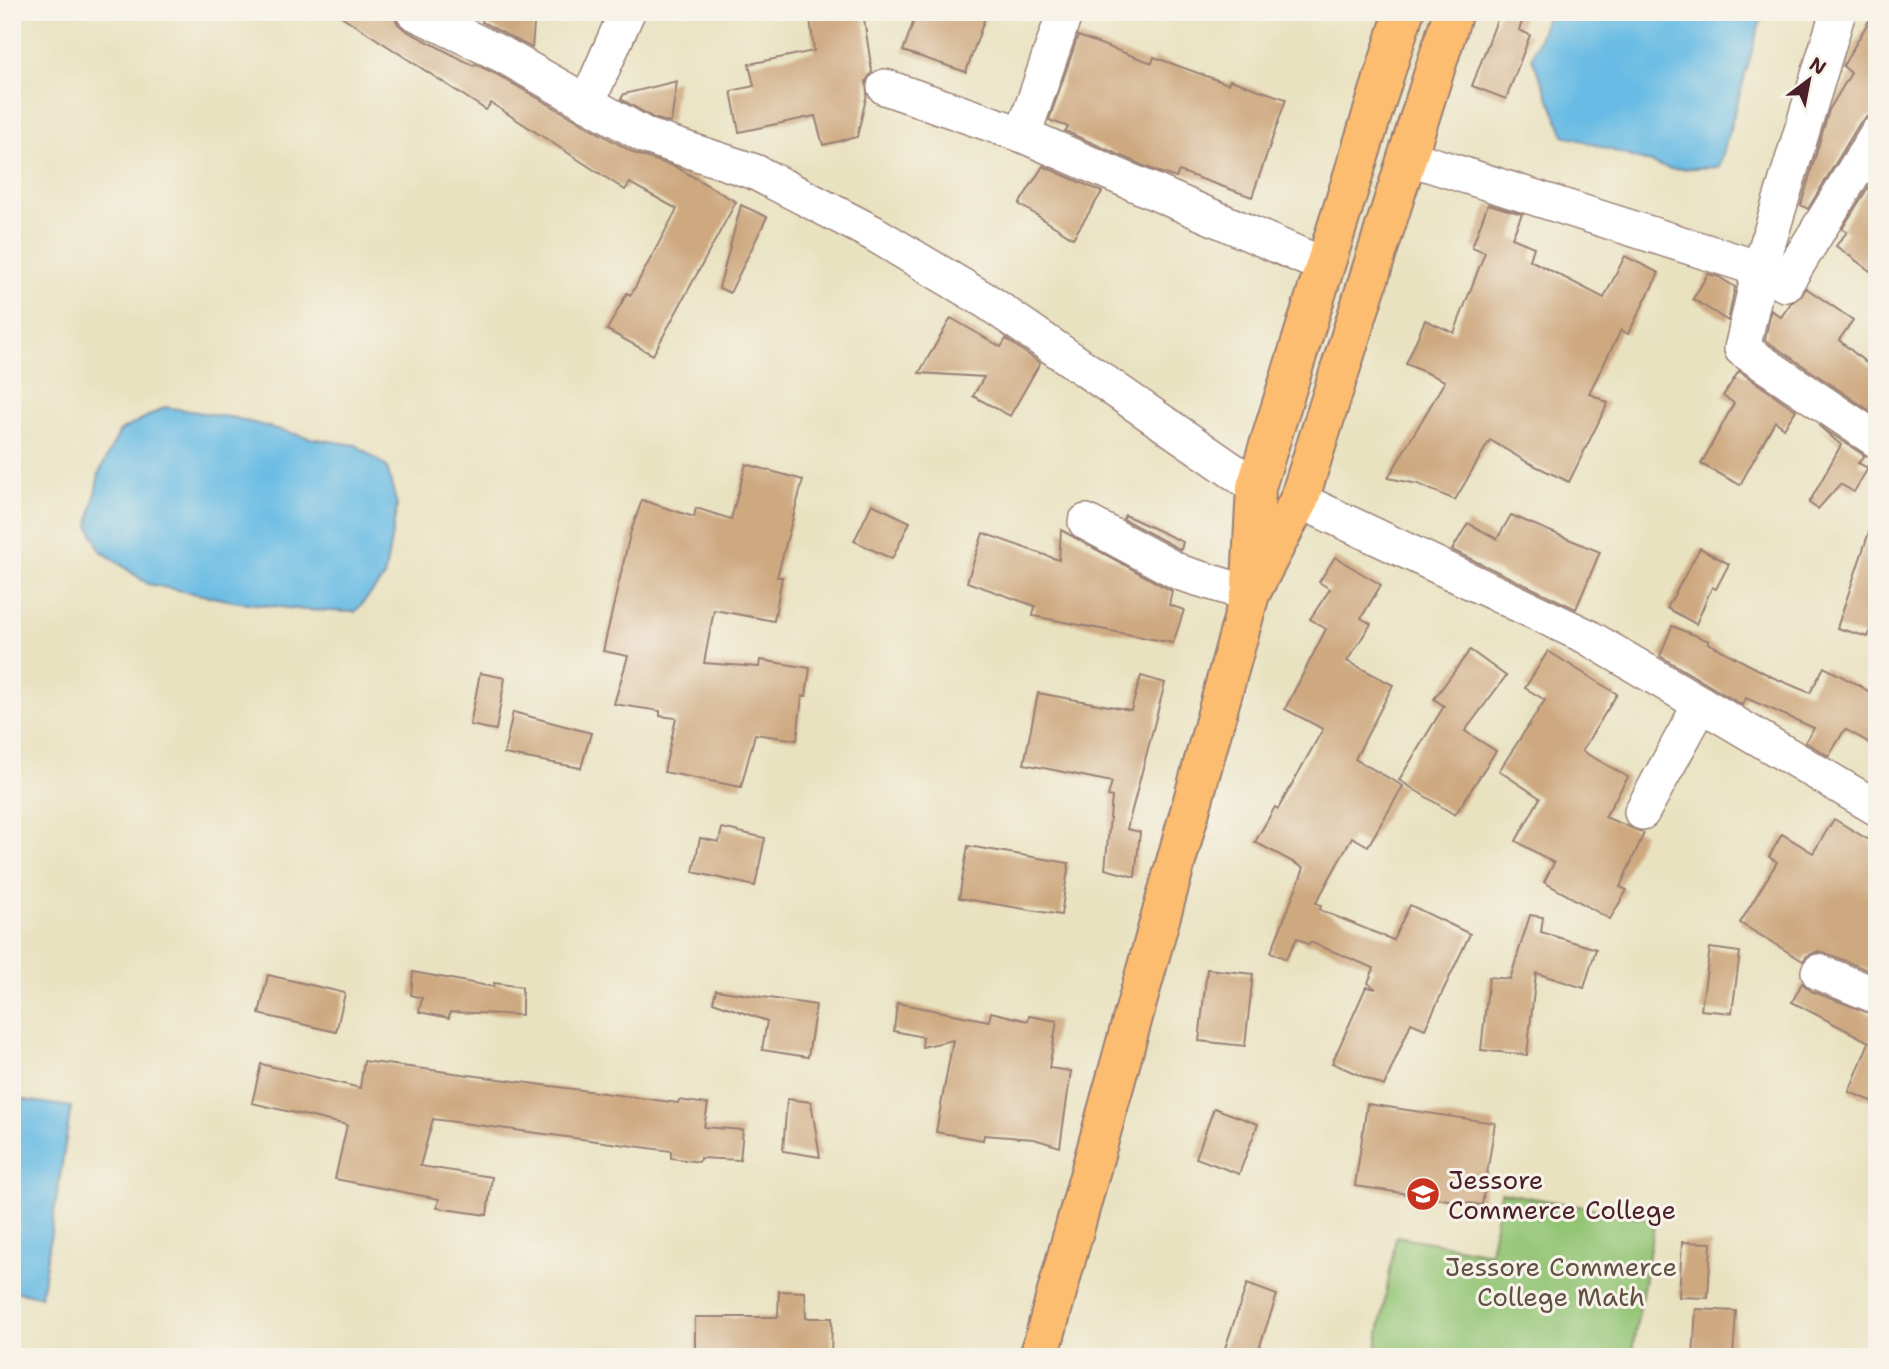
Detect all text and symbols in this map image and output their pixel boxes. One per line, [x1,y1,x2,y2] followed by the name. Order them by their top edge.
[1773,46,1843,116] north arrow
[1805,51,1831,81] text: N
[1448,1162,1676,1227] place label: Jessore Commerce College
[1404,1175,1442,1213] school or university icon: Jessore Commerce College
[1445,1249,1677,1314] park label: Jessore Commerce College Math

